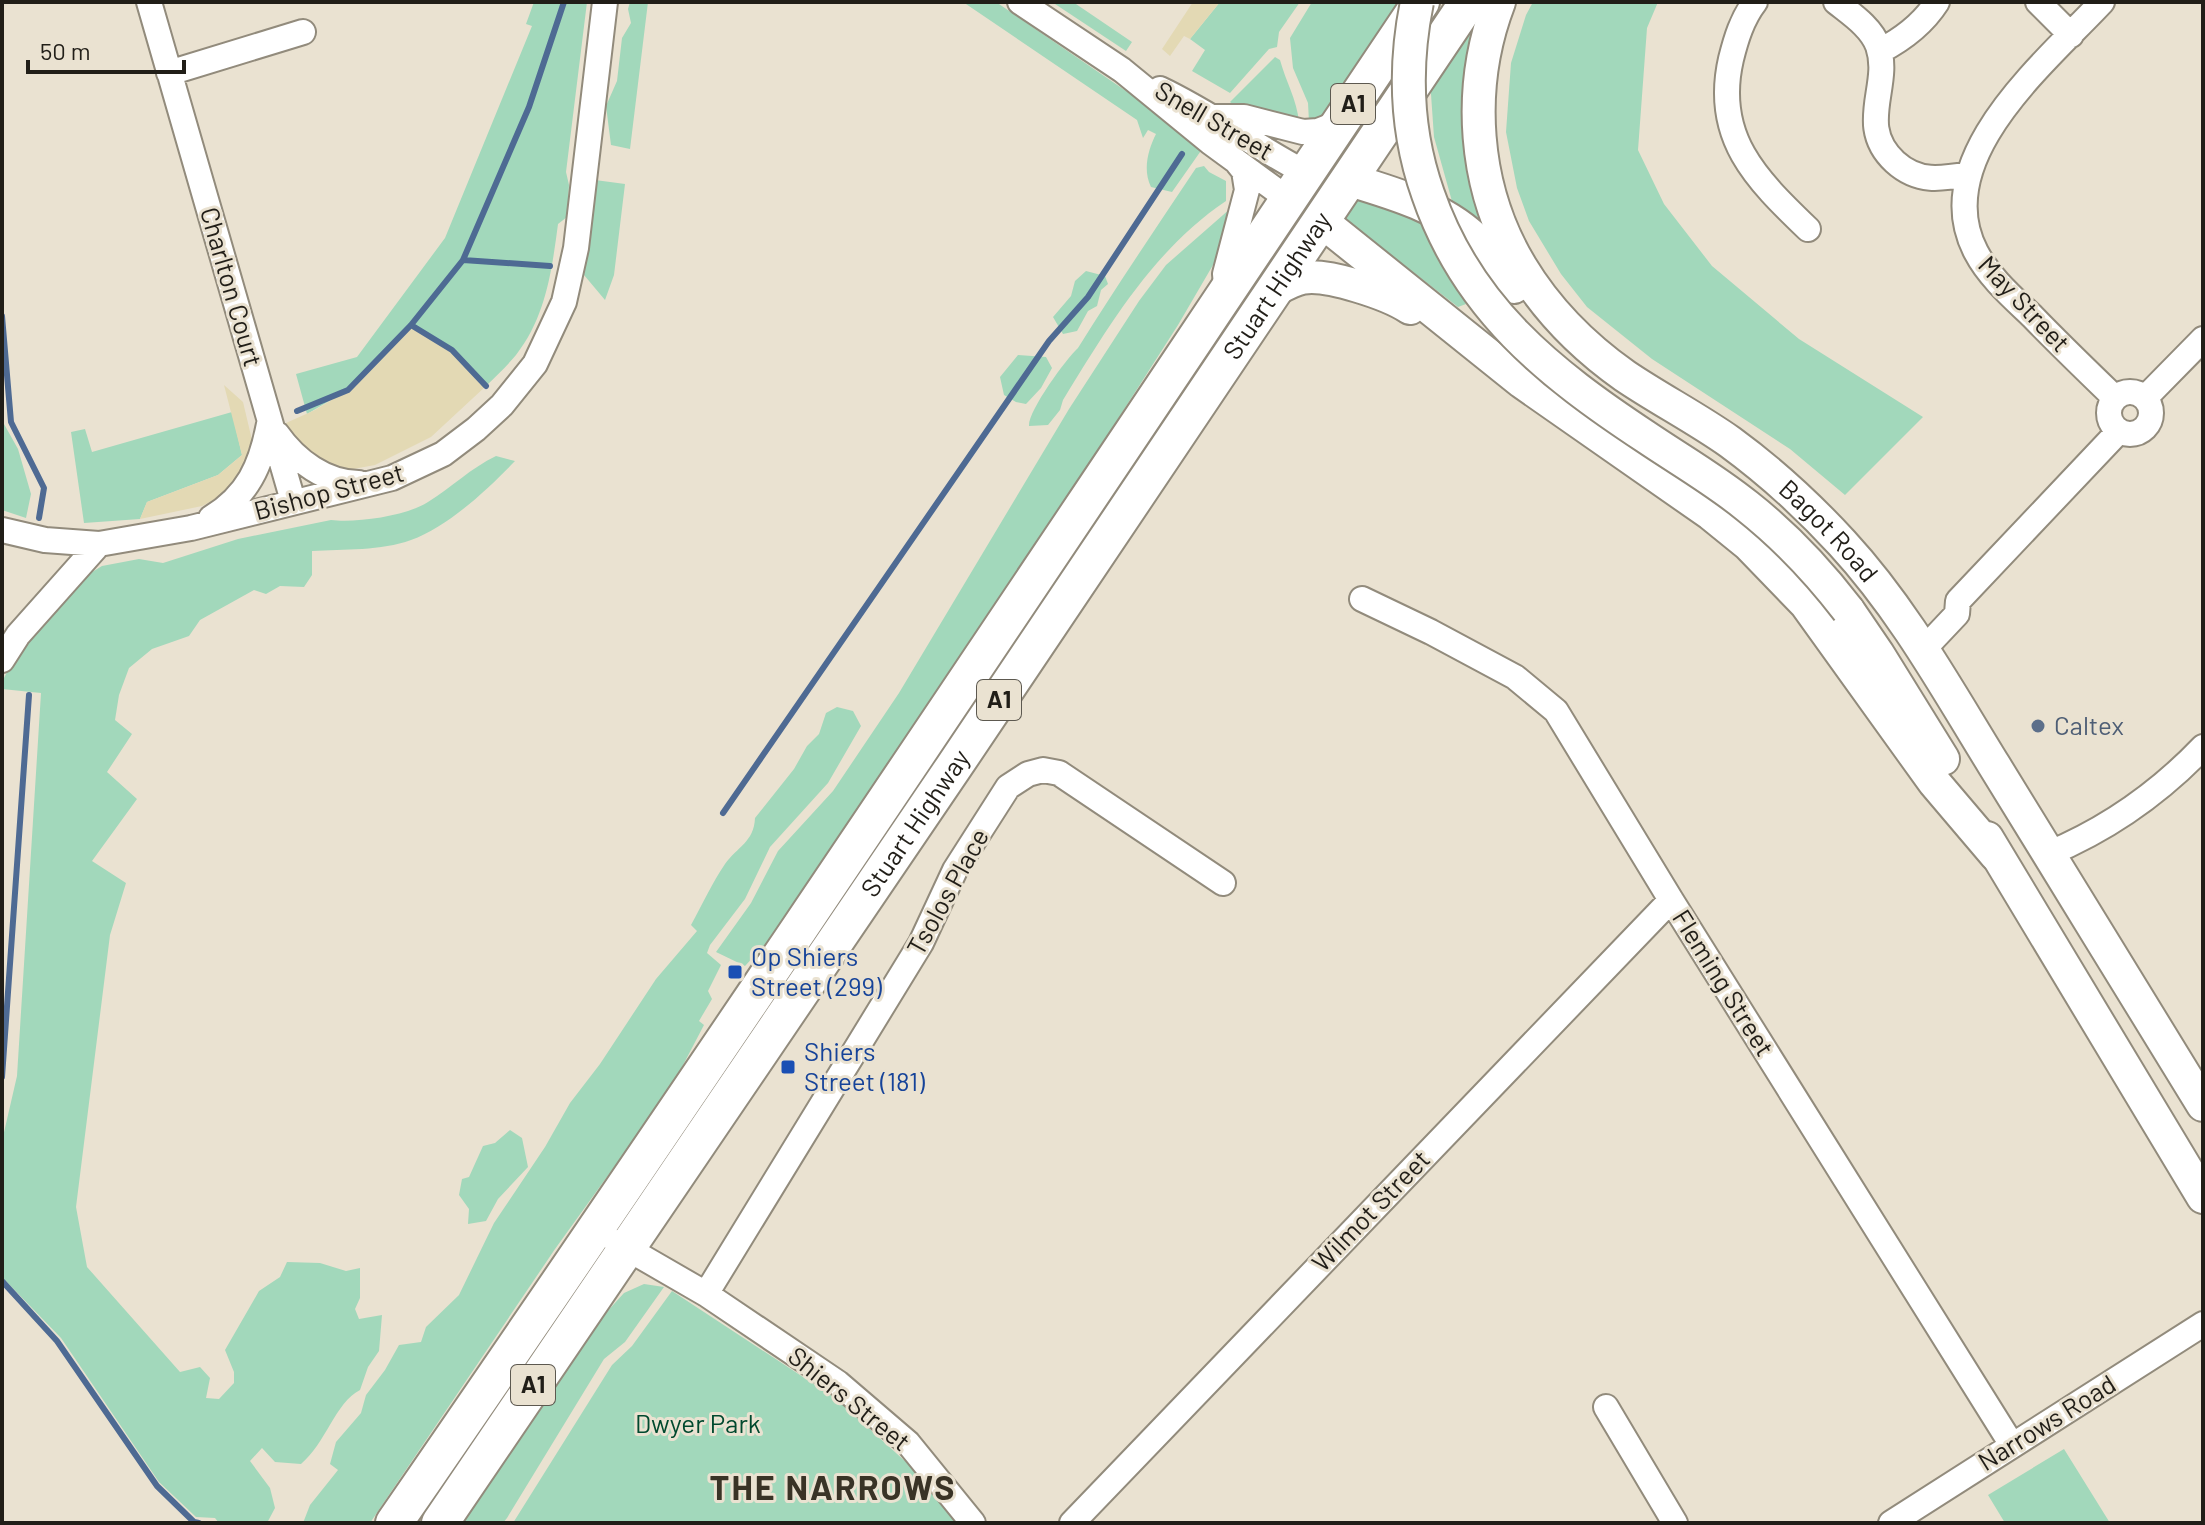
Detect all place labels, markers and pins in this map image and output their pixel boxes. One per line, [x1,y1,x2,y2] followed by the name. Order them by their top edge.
[2054,709,2124,740] place label: Caltex
[2029,717,2047,735] marker: Caltex
[751,940,882,1001] place label: Op Shiers Street (299)
[726,963,744,981] marker: Op Shiers Street (299)
[804,1035,925,1096] place label: Shiers Street (181)
[779,1058,797,1076] marker: Shiers Street (181)

